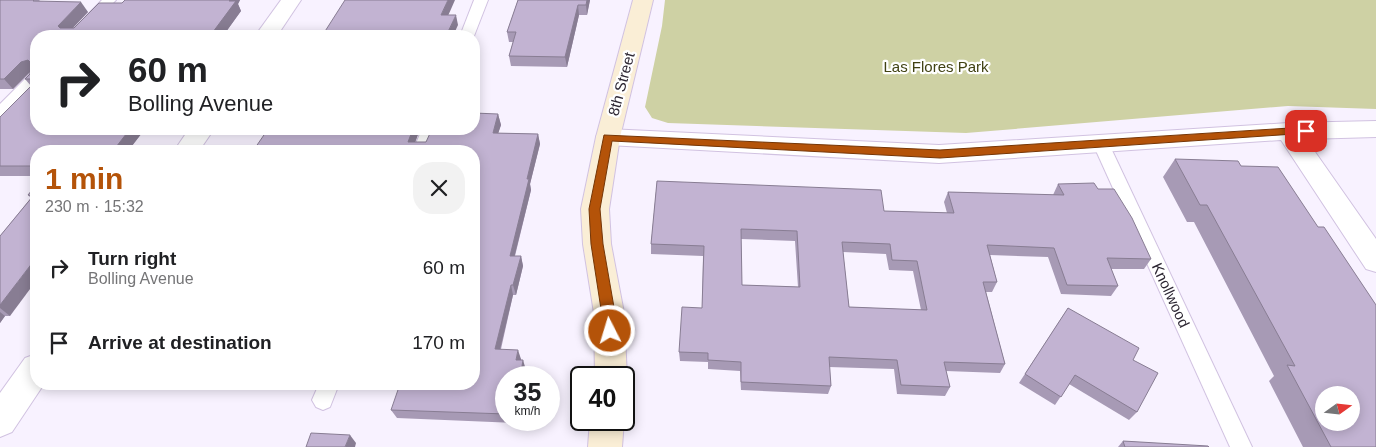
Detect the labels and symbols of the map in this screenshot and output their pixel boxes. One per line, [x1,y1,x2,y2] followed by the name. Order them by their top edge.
[604,50,638,118] street label: 8th Street
[883,58,989,75] park label: Las Flores Park
[1285,110,1327,152] pin
[1149,260,1193,330] street label: Knollwood
[583,304,635,356] position arrow
[570,366,635,431] speed limit sign: 40
[1315,386,1360,431] north arrow

